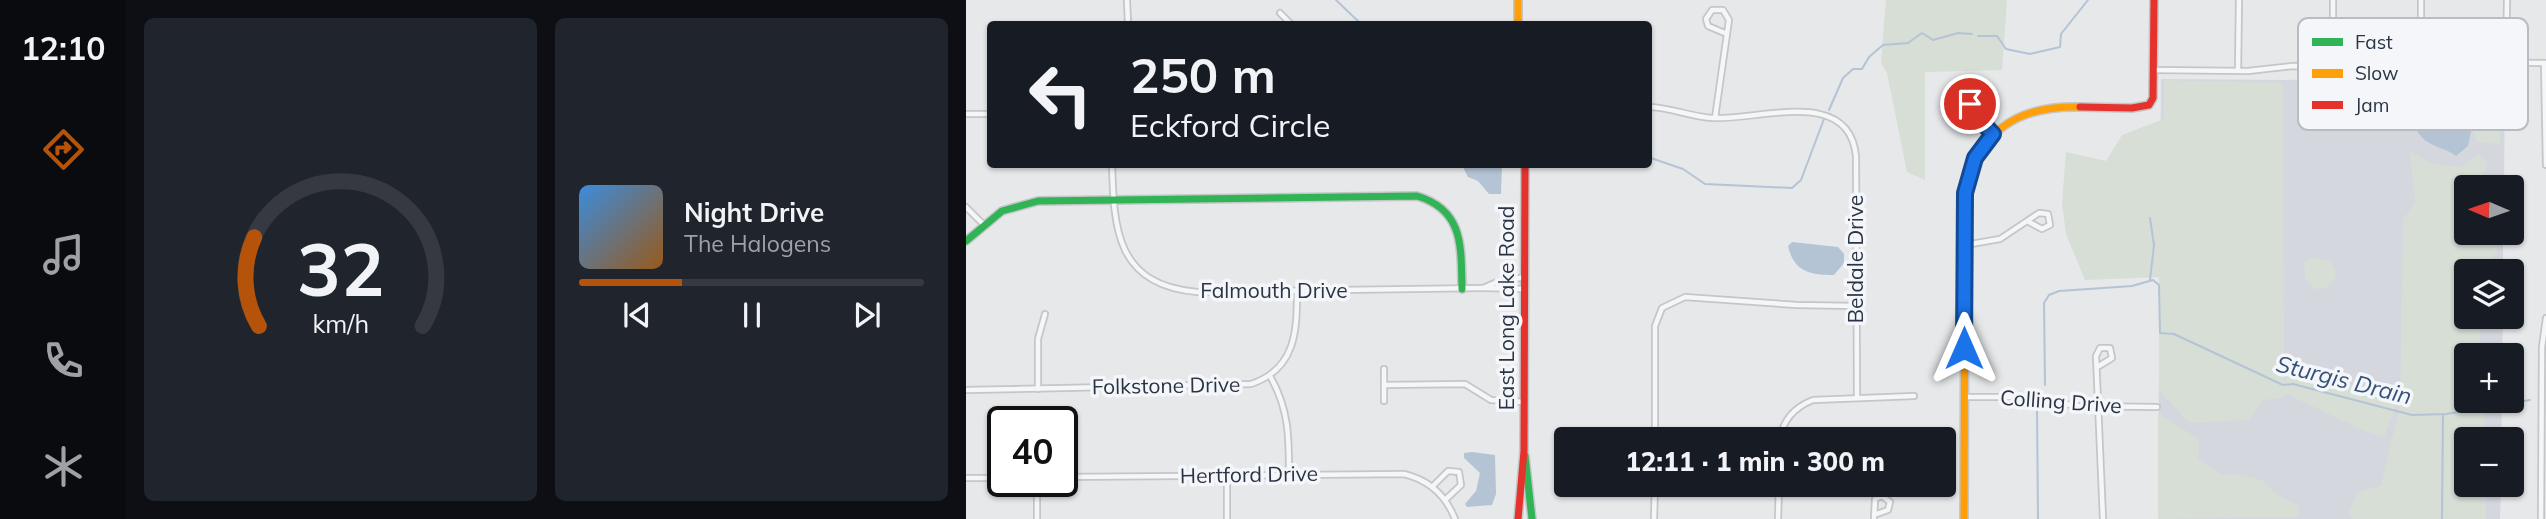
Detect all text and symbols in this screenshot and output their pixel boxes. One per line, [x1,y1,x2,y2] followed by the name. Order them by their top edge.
[2298,18,2528,130] legend
[21,28,105,68] text: 12:10
[2355,30,2393,54] text: Fast
[1130,44,1276,105] text: 250 m
[1015,49,1106,140] icon: left
[2355,61,2399,85] text: Slow
[1940,74,2000,134] pin
[1951,85,1989,123] icon: arrive
[2355,93,2389,117] text: Jam
[1130,105,1330,145] text: Eckford Circle
[39,125,88,174] icon: directions
[2454,175,2524,245] north arrow
[2454,175,2524,497] map controls
[1842,195,1868,323] street label: Beldale Drive
[684,196,824,229] text: Night Drive
[1493,206,1519,410] street label: East Long Lake Road
[297,223,384,314] text: 32
[684,229,831,258] text: The Halogens
[39,230,88,279] icon: music
[2454,259,2524,329] button: layers
[1200,277,1348,303] street label: Falmouth Drive
[618,296,656,334] icon: previous
[733,296,771,334] icon: pause
[848,296,886,334] icon: next
[312,307,369,338] text: km/h
[1927,311,2001,385] position arrow
[39,336,88,385] icon: phone
[2454,343,2524,413] button: +
[2273,349,2415,410] water label: Sturgis Drain
[1092,371,1240,399] street label: Folkstone Drive
[1999,384,2123,418] street label: Colling Drive
[987,406,1078,497] speed limit sign: 40
[2454,427,2524,497] button: −
[39,442,88,491] icon: climate
[1625,445,1885,478] text: 12:11 · 1 min · 300 m
[1180,460,1318,488] street label: Hertford Drive

